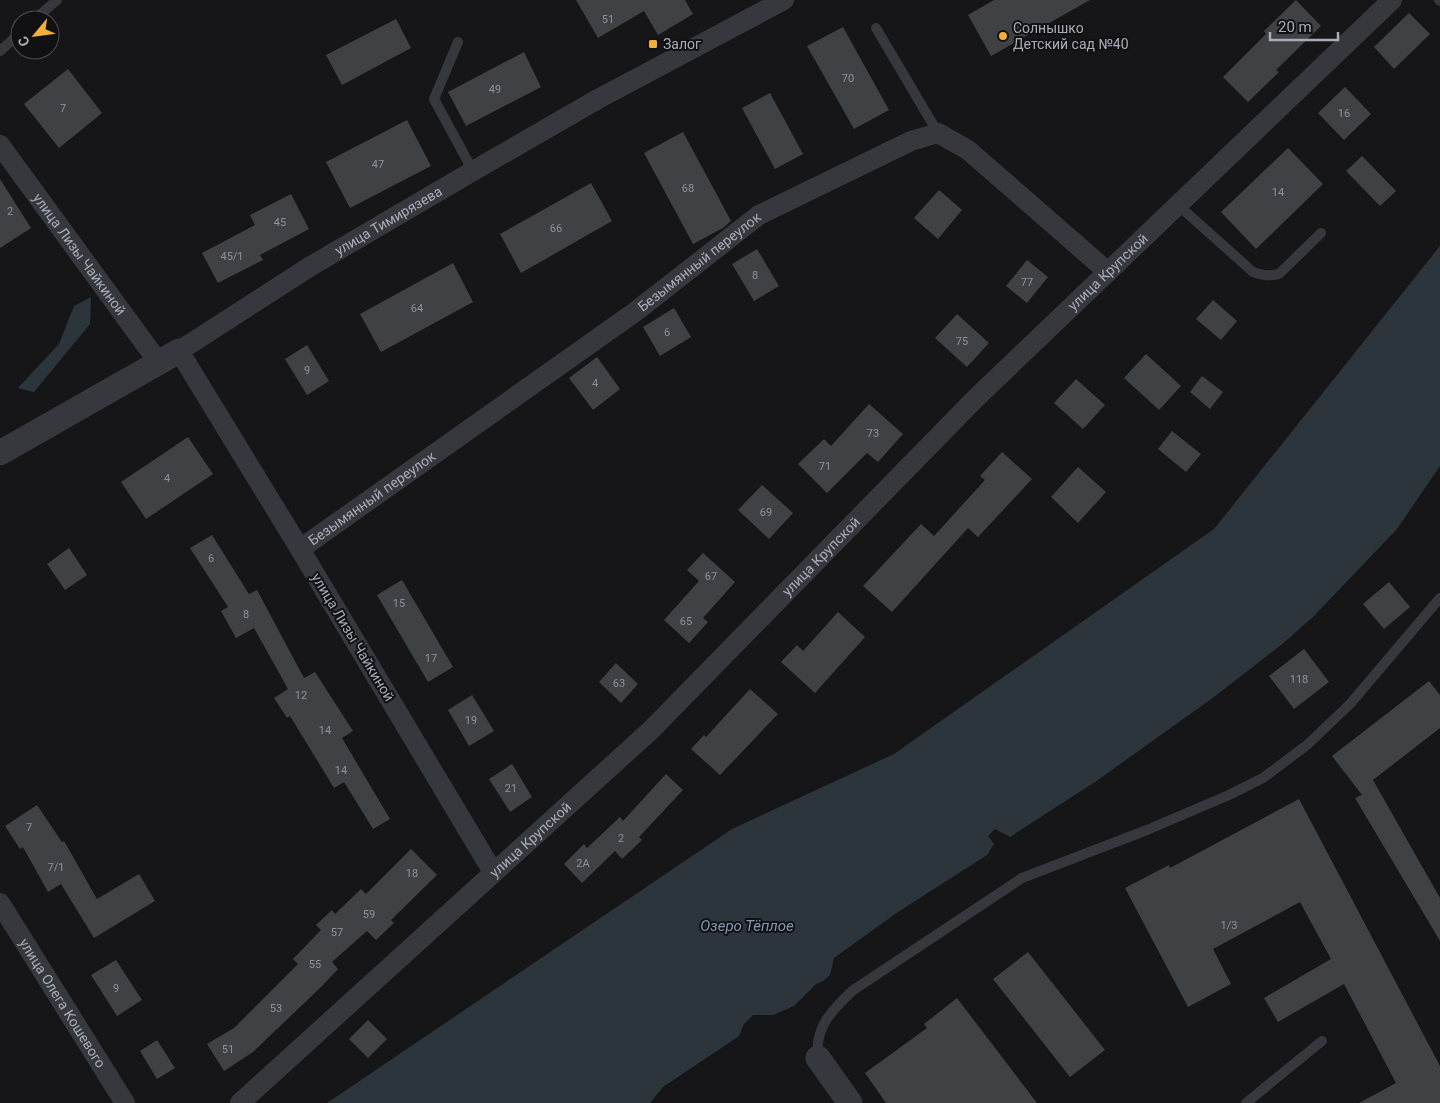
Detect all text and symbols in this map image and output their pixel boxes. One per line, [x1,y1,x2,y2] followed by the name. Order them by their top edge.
[10,10,60,60] north arrow
[1270,10,1338,42] scale bar
[602,13,614,26] house number: 51
[1278,18,1312,36] text: 20 m
[1013,20,1129,52] place label: Солнышко Детский сад №40
[997,30,1009,42] marker: Солнышко Детский сад №40
[14,33,33,49] text: С
[663,36,701,52] place label: Залог
[647,38,659,50] marker: Залог
[842,72,854,85] house number: 70
[489,83,501,96] house number: 49
[60,102,66,115] house number: 7
[1338,107,1350,120] house number: 16
[372,158,384,171] house number: 47
[682,182,694,195] house number: 68
[332,183,445,258] street label: улица Тимирязева
[1272,186,1284,199] house number: 14
[30,190,129,318] street label: улица Лизы Чайкиной
[7,205,13,218] house number: 2
[635,208,764,315] street label: Безымянный переулок
[274,216,286,229] house number: 45
[550,222,562,235] house number: 66
[1065,230,1151,314] street label: улица Крупской
[220,250,244,263] house number: 45/1
[752,269,758,282] house number: 8
[1021,276,1033,289] house number: 77
[411,302,423,315] house number: 64
[664,326,670,339] house number: 6
[956,335,968,348] house number: 75
[304,364,310,377] house number: 9
[592,377,598,390] house number: 4
[867,427,879,440] house number: 73
[305,448,439,549] street label: Безымянный переулок
[819,460,831,473] house number: 71
[164,472,170,485] house number: 4
[760,506,772,519] house number: 69
[779,514,863,599] street label: улица Крупской
[208,552,214,565] house number: 6
[308,570,398,704] street label: улица Лизы Чайкиной
[705,570,717,583] house number: 67
[393,597,405,610] house number: 15
[243,608,249,621] house number: 8
[680,615,692,628] house number: 65
[425,652,437,665] house number: 17
[1290,673,1308,686] house number: 118
[613,677,625,690] house number: 63
[295,689,307,702] house number: 12
[465,714,477,727] house number: 19
[319,724,331,737] house number: 14
[335,764,347,777] house number: 14
[505,782,517,795] house number: 21
[486,799,574,880] street label: улица Крупской
[26,821,32,834] house number: 7
[618,832,624,845] house number: 2
[576,857,591,870] house number: 2А
[48,861,64,874] house number: 7/1
[406,867,418,880] house number: 18
[363,908,375,921] house number: 59
[700,917,794,935] water label: Озеро Тёплое
[1221,919,1237,932] house number: 1/3
[331,926,343,939] house number: 57
[16,935,109,1071] street label: улица Олега Кошевого
[309,958,321,971] house number: 55
[113,982,119,995] house number: 9
[270,1002,282,1015] house number: 53
[222,1043,234,1056] house number: 51

